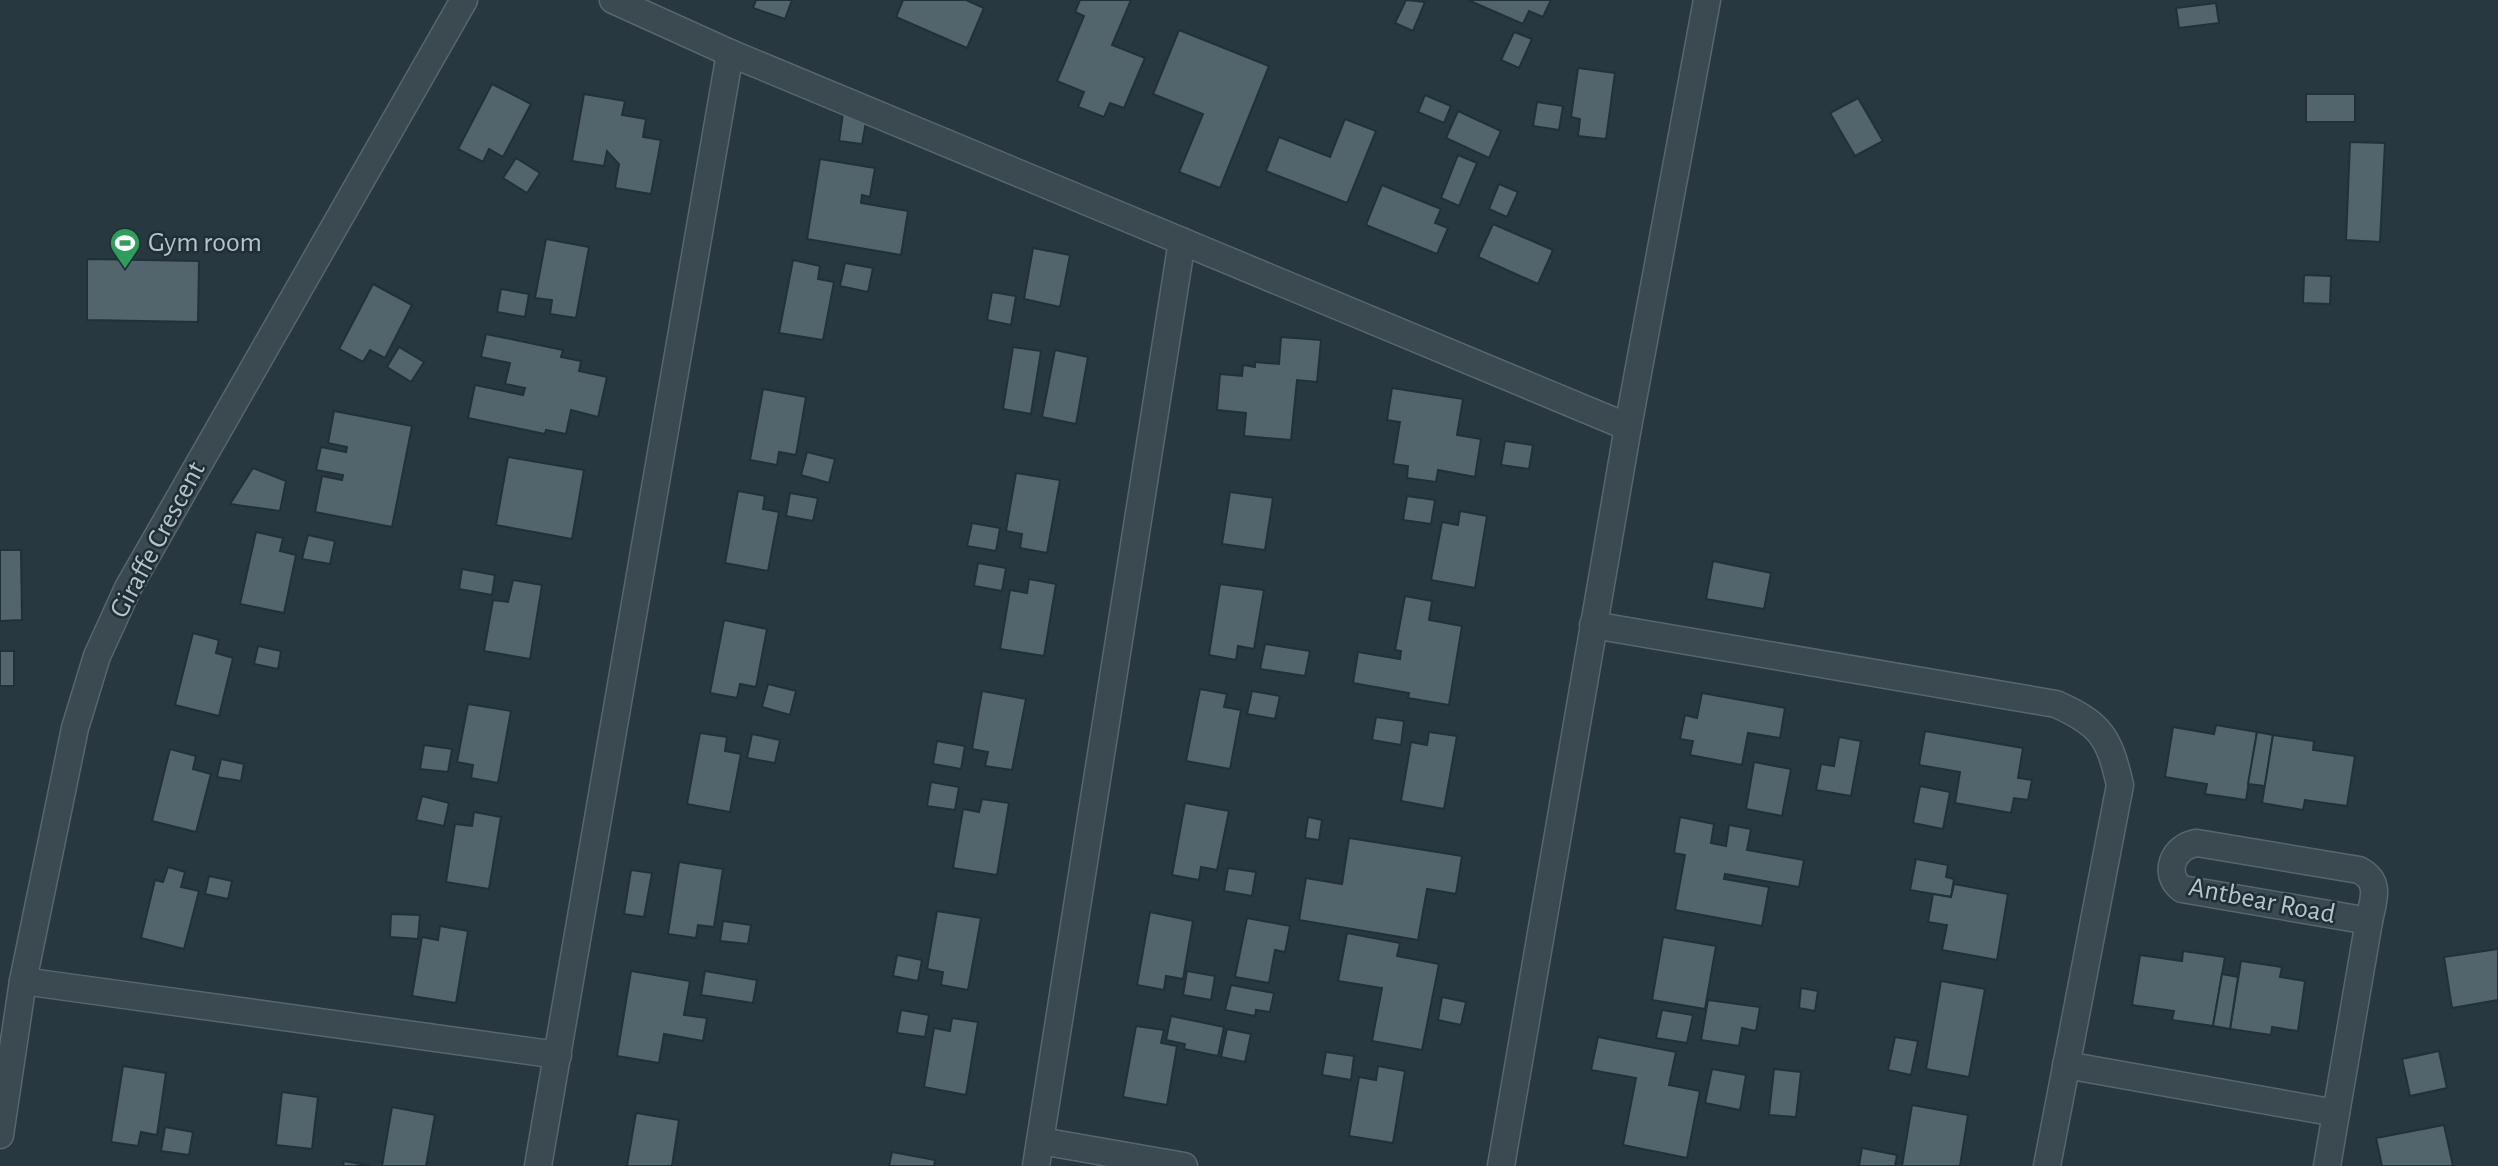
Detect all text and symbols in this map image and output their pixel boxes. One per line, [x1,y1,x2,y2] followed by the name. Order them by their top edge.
[108,226,142,270] sports icon: Gym room
[148,229,262,257] place label: Gym room
[105,457,211,623] street label: Giraffe Crescent
[2186,873,2338,929] street label: Antbear Road

